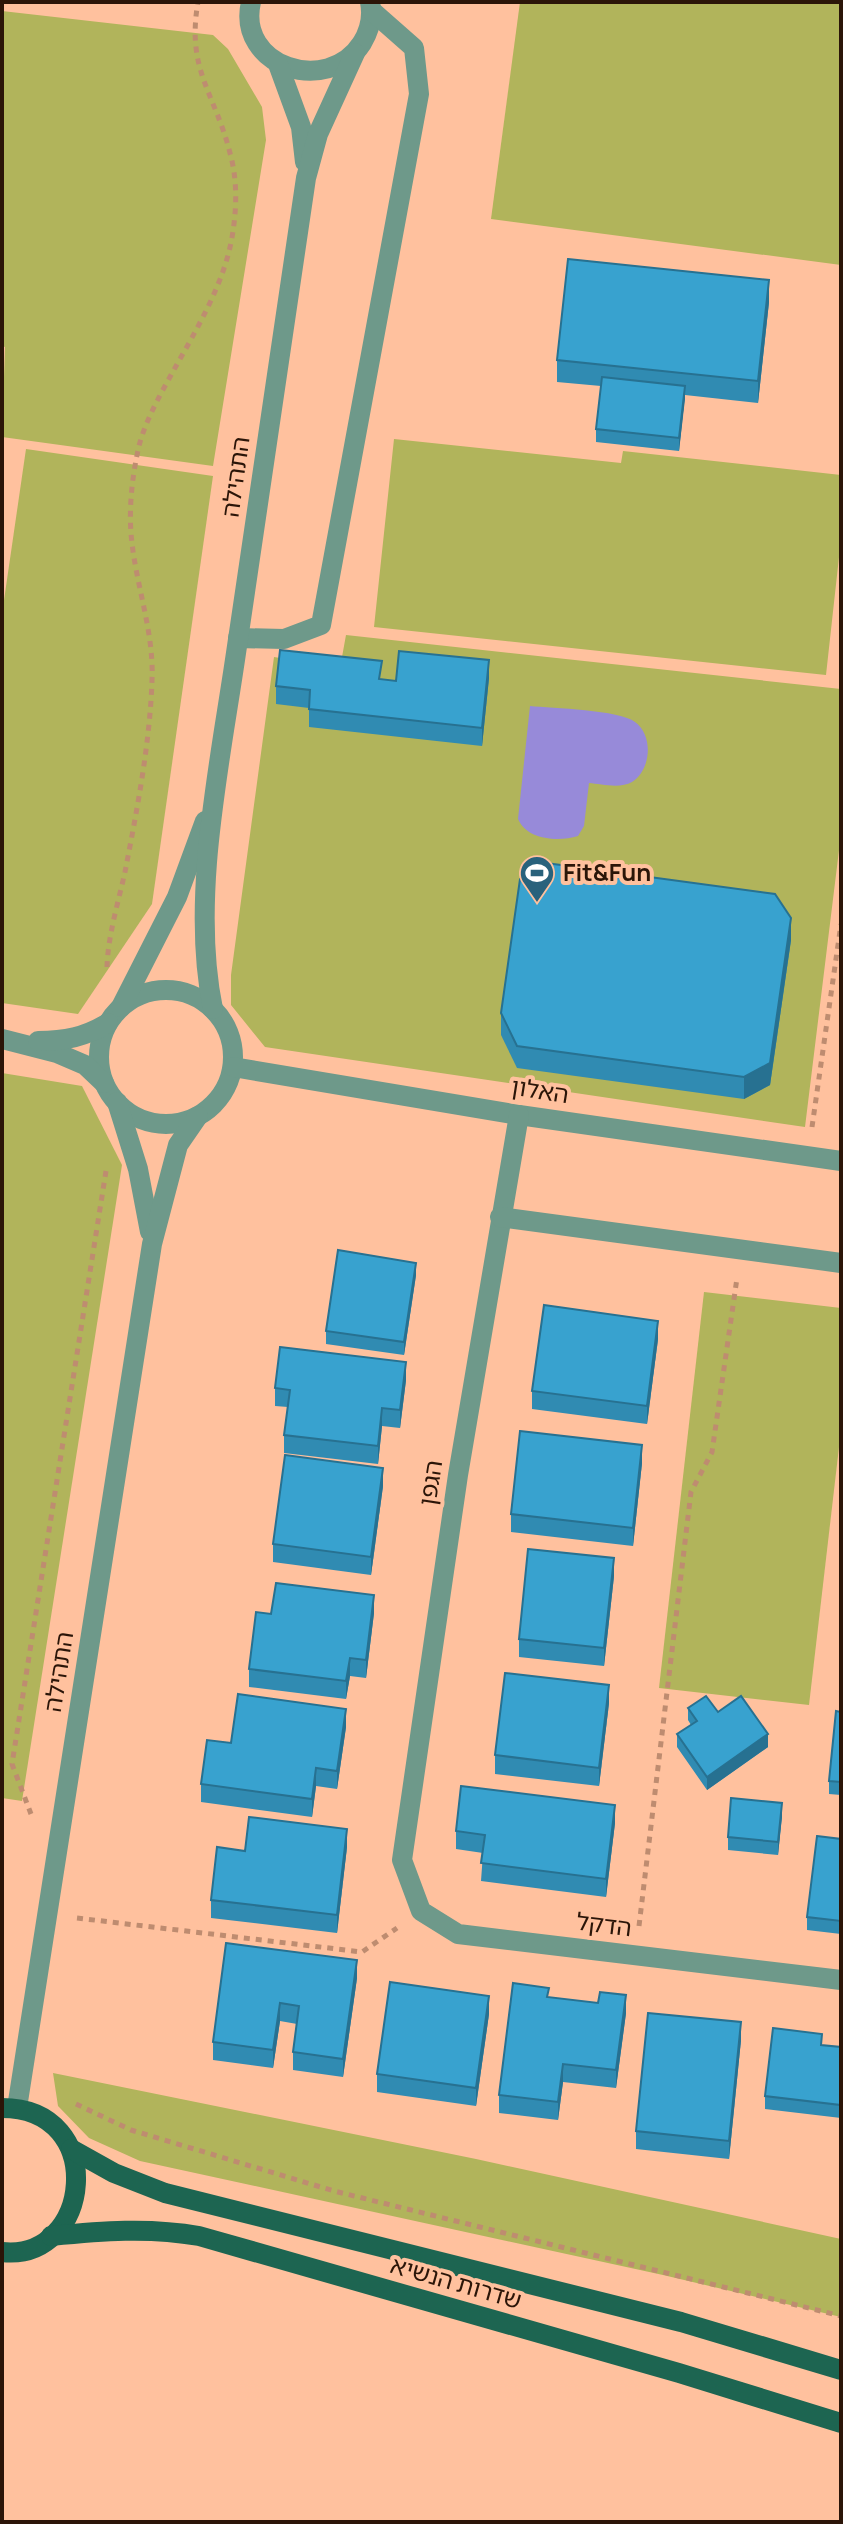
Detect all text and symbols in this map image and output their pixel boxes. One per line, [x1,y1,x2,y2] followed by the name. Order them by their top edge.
[213,434,257,519] street label: התהילה
[518,854,556,904] sports icon: Fit&Fun
[563,855,651,888] place label: Fit&Fun
[509,1069,571,1110] street label: האלון
[410,1458,449,1508] street label: הגפן
[35,1629,80,1714] street label: התהילה
[575,1904,634,1943] street label: הדקל
[387,2247,526,2316] street label: שדרות הנשיא

